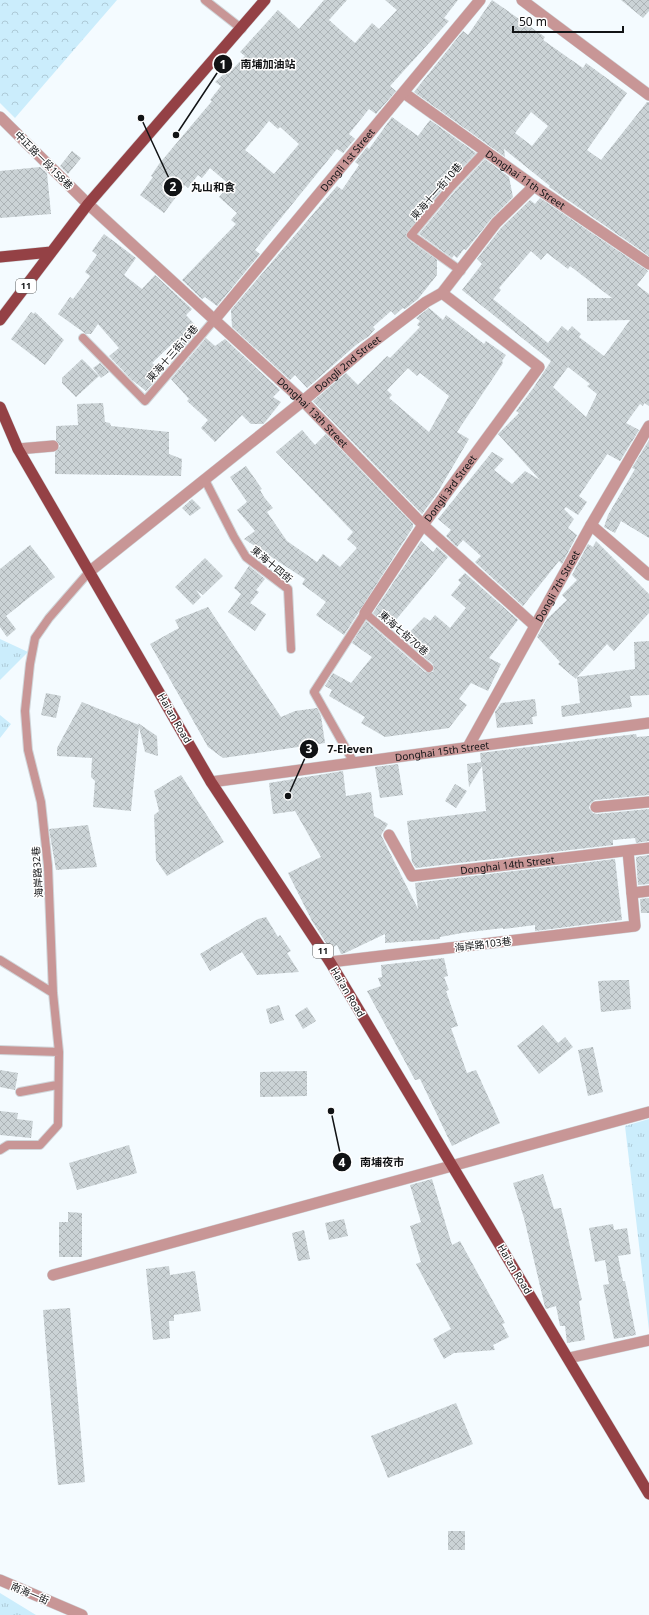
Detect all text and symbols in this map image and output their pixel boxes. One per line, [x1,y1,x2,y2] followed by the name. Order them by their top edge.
[513,8,623,34] scale bar
[519,13,547,30] text: 50 m
[213,53,304,76] callout: 南埔加油站
[220,56,226,73] text: 1
[241,56,296,71] text: 南埔加油站
[317,125,378,194] street label: Dongli 1st Street
[12,128,76,192] street label: 中正路一段158巷
[483,146,568,212] street label: Donghai 11th Street
[407,159,465,223] street label: 東海十一街10巷
[163,176,243,199] callout: 丸山和食
[170,178,177,195] text: 2
[191,179,235,194] text: 丸山和食
[16,279,36,293] road number: 11
[143,321,201,385] street label: 東海十三街16巷
[311,332,384,395] street label: Dongli 2nd Street
[274,374,351,451] street label: Donghai 13th Street
[421,452,480,525] street label: Dongli 3rd Street
[248,543,296,585] street label: 東海十四街
[532,548,583,624] street label: Dongli 7th Street
[376,608,432,658] street label: 東海七街70巷
[155,690,195,746] street label: Hai'an Road
[299,737,381,760] callout: 7-Eleven
[394,738,490,764] street label: Donghai 15th Street
[306,740,313,757] text: 3
[327,741,373,756] text: 7-Eleven
[28,846,46,898] street label: 海岸路32巷
[460,852,555,877] street label: Donghai 14th Street
[454,934,512,954] street label: 海岸路103巷
[313,944,333,958] road number: 11
[328,964,368,1020] street label: Hai'an Road
[332,1151,412,1174] callout: 南埔夜市
[339,1154,346,1171] text: 4
[360,1154,404,1169] text: 南埔夜市
[495,1241,535,1297] street label: Hai'an Road
[9,1579,51,1607] street label: 南海一街

